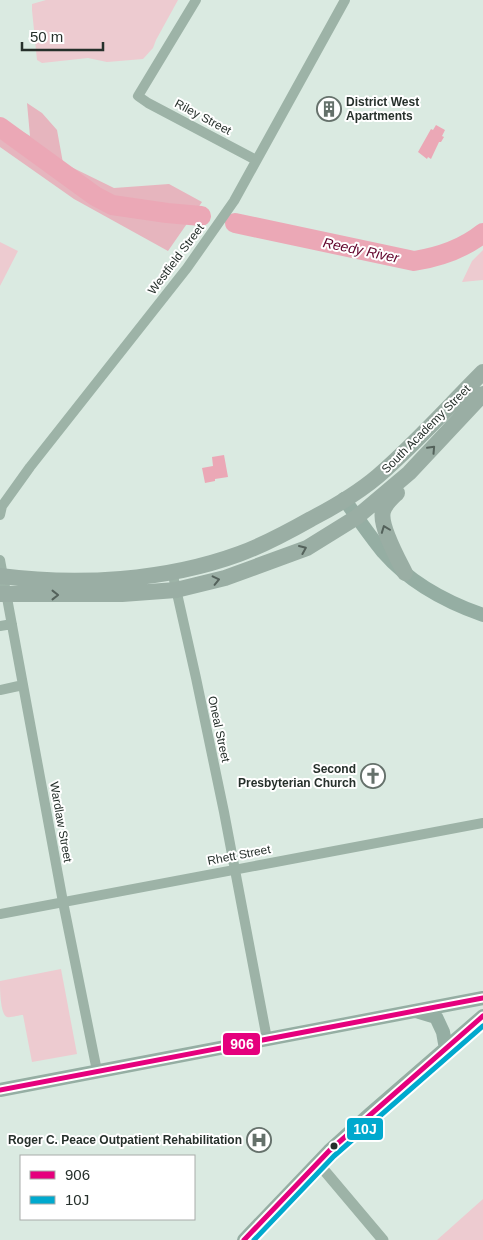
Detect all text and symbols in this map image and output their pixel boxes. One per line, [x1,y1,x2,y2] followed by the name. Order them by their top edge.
[22,20,104,52] scale bar
[30,28,63,45] text: 50 m
[346,95,419,123] place label: District West Apartments
[172,96,234,138] street label: Riley Street
[316,96,342,122] building icon: District West Apartments
[145,221,207,297] street label: Westfield Street
[322,234,402,266] water label: Reedy River
[379,381,474,476] street label: South Academy Street
[426,445,435,454] one-way arrow
[381,525,391,533] one-way arrow
[298,545,307,556] one-way arrow
[212,575,221,586] one-way arrow
[52,590,59,600] one-way arrow
[205,695,233,764] street label: Oneal Street
[238,762,356,790] place label: Second Presbyterian Church
[360,763,386,789] church icon: Second Presbyterian Church
[47,781,75,864] street label: Wardlaw Street
[206,842,272,868] street label: Rhett Street
[222,1032,261,1056] line badge: 906
[230,1036,254,1052] text: 906
[346,1117,384,1141] line badge: 10J
[353,1121,377,1137] text: 10J
[246,1127,272,1153] hospital icon: Roger C. Peace Outpatient Rehabilitation
[8,1133,242,1147] place label: Roger C. Peace Outpatient Rehabilitation
[329,1141,339,1151] unlabelled marker
[20,1155,195,1220] legend
[65,1166,90,1183] text: 906
[65,1191,89,1208] text: 10J

